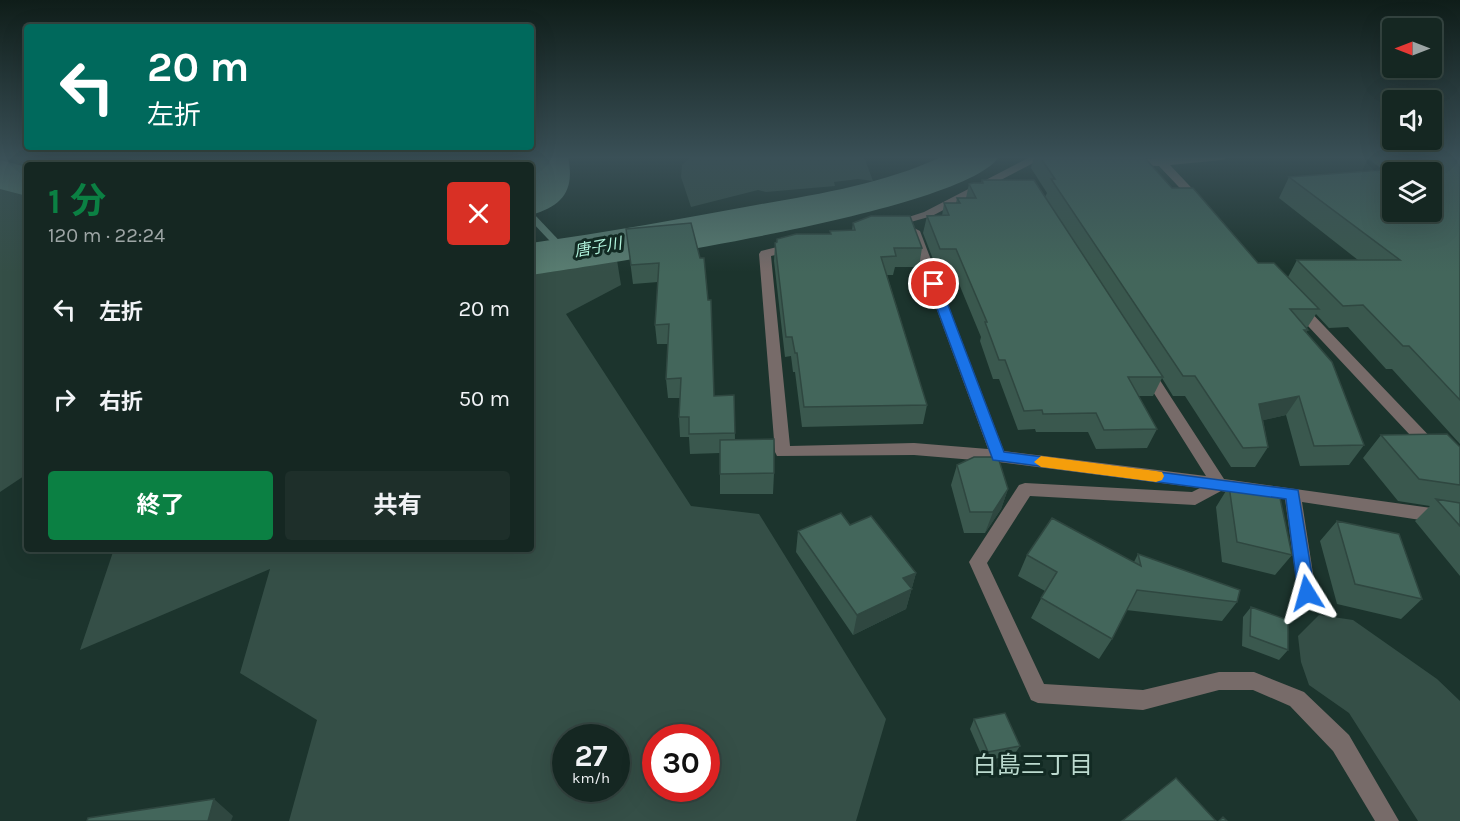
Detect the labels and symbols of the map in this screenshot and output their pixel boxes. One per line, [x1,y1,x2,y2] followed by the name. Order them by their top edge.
[1382,18,1442,78] north arrow
[573,233,625,261] water label: 唐子川
[908,258,959,309] pin
[1275,561,1339,625] position arrow
[642,724,720,802] speed limit sign: 30
[973,751,1093,779] district label: 白島三丁目

